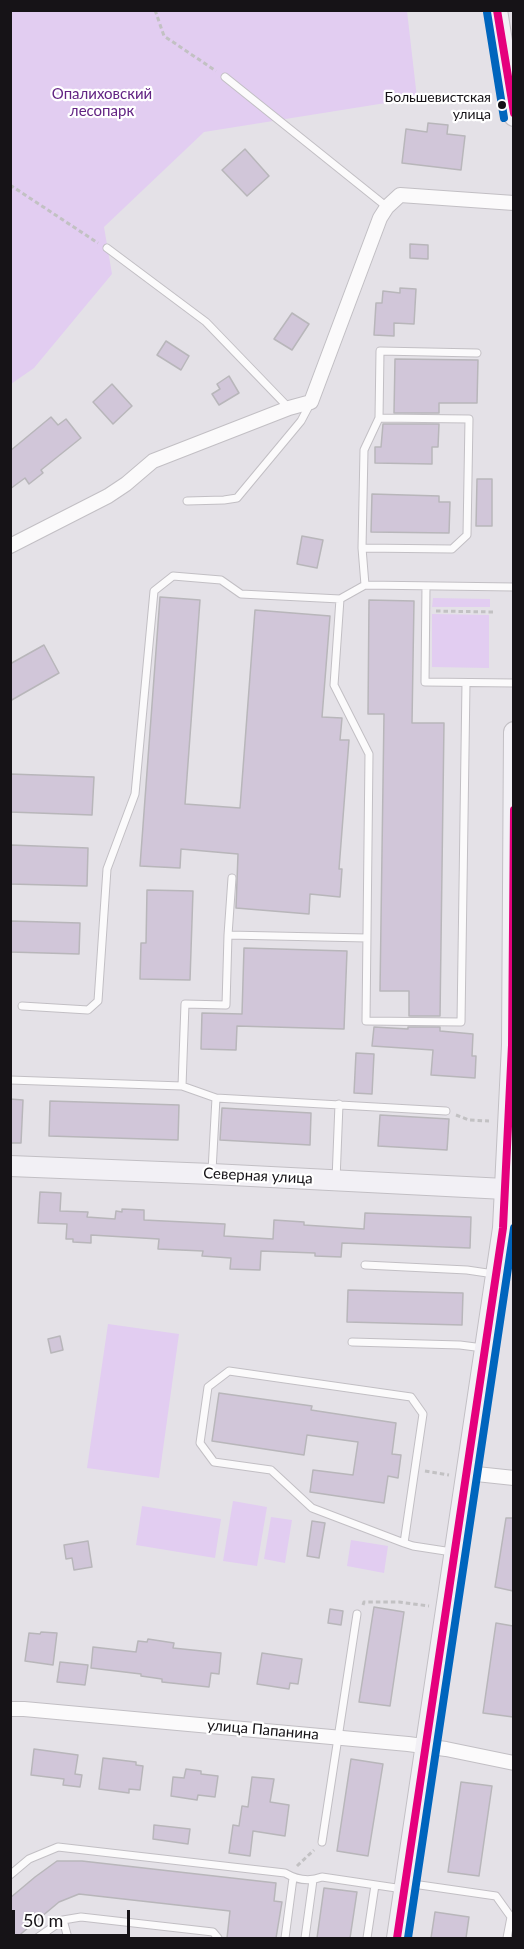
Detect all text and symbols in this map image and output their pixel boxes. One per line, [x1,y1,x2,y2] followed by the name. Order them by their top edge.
[52,85,152,120] park label: Опалиховский лесопарк
[385,89,491,122] place label: Большевистская улица
[496,99,508,111] marker: Большевистская улица
[203,1164,313,1188] street label: Северная улица
[206,1716,320,1744] street label: улица Папанина
[15,1898,134,1936] scale bar
[23,1909,63,1931] text: 50 m

